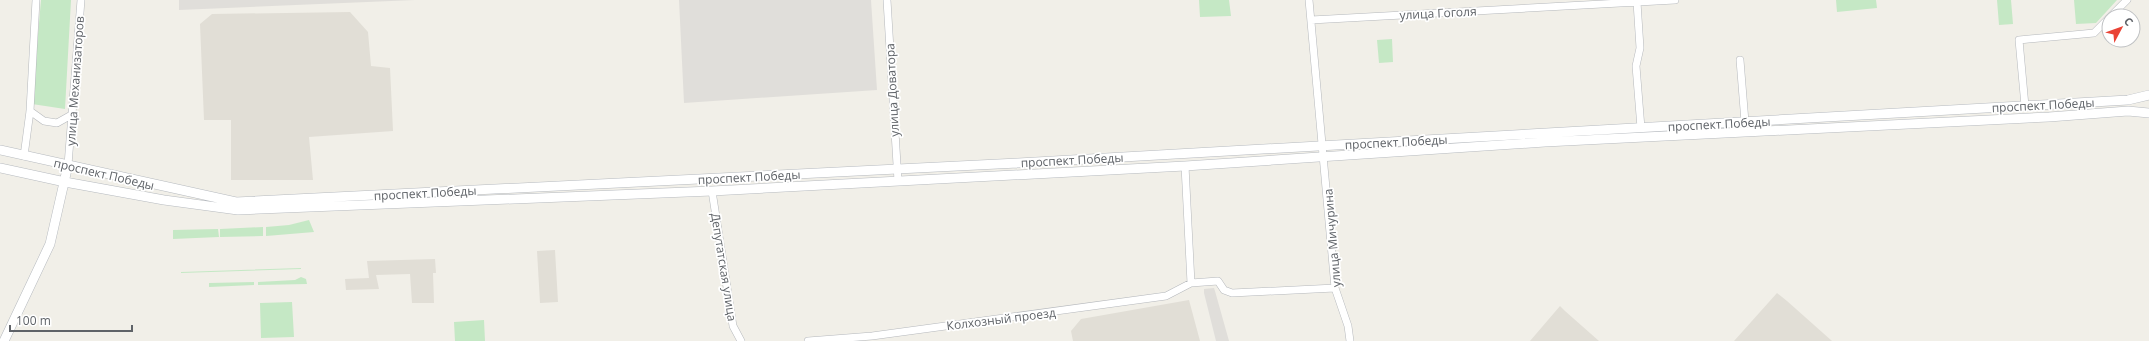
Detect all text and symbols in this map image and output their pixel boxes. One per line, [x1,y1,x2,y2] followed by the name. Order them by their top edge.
[1399,2,1477,24] street label: улица Гоголя
[2101,8,2141,48] north arrow
[2121,14,2137,29] text: С
[62,15,88,147] street label: улица Механизаторов
[881,43,903,137] street label: улица Доватора
[1991,94,2095,116] street label: проспект Победы
[1667,113,1771,135] street label: проспект Победы
[1344,131,1448,153] street label: проспект Победы
[1020,149,1124,171] street label: проспект Победы
[52,154,156,194] street label: проспект Победы
[697,166,801,188] street label: проспект Победы
[373,182,477,204] street label: проспект Победы
[1319,188,1345,288] street label: улица Мичурина
[707,212,741,322] street label: Депутатская улица
[946,304,1057,334] street label: Колхозный проезд
[10,307,132,333] scale bar
[16,312,51,329] text: 100 m

